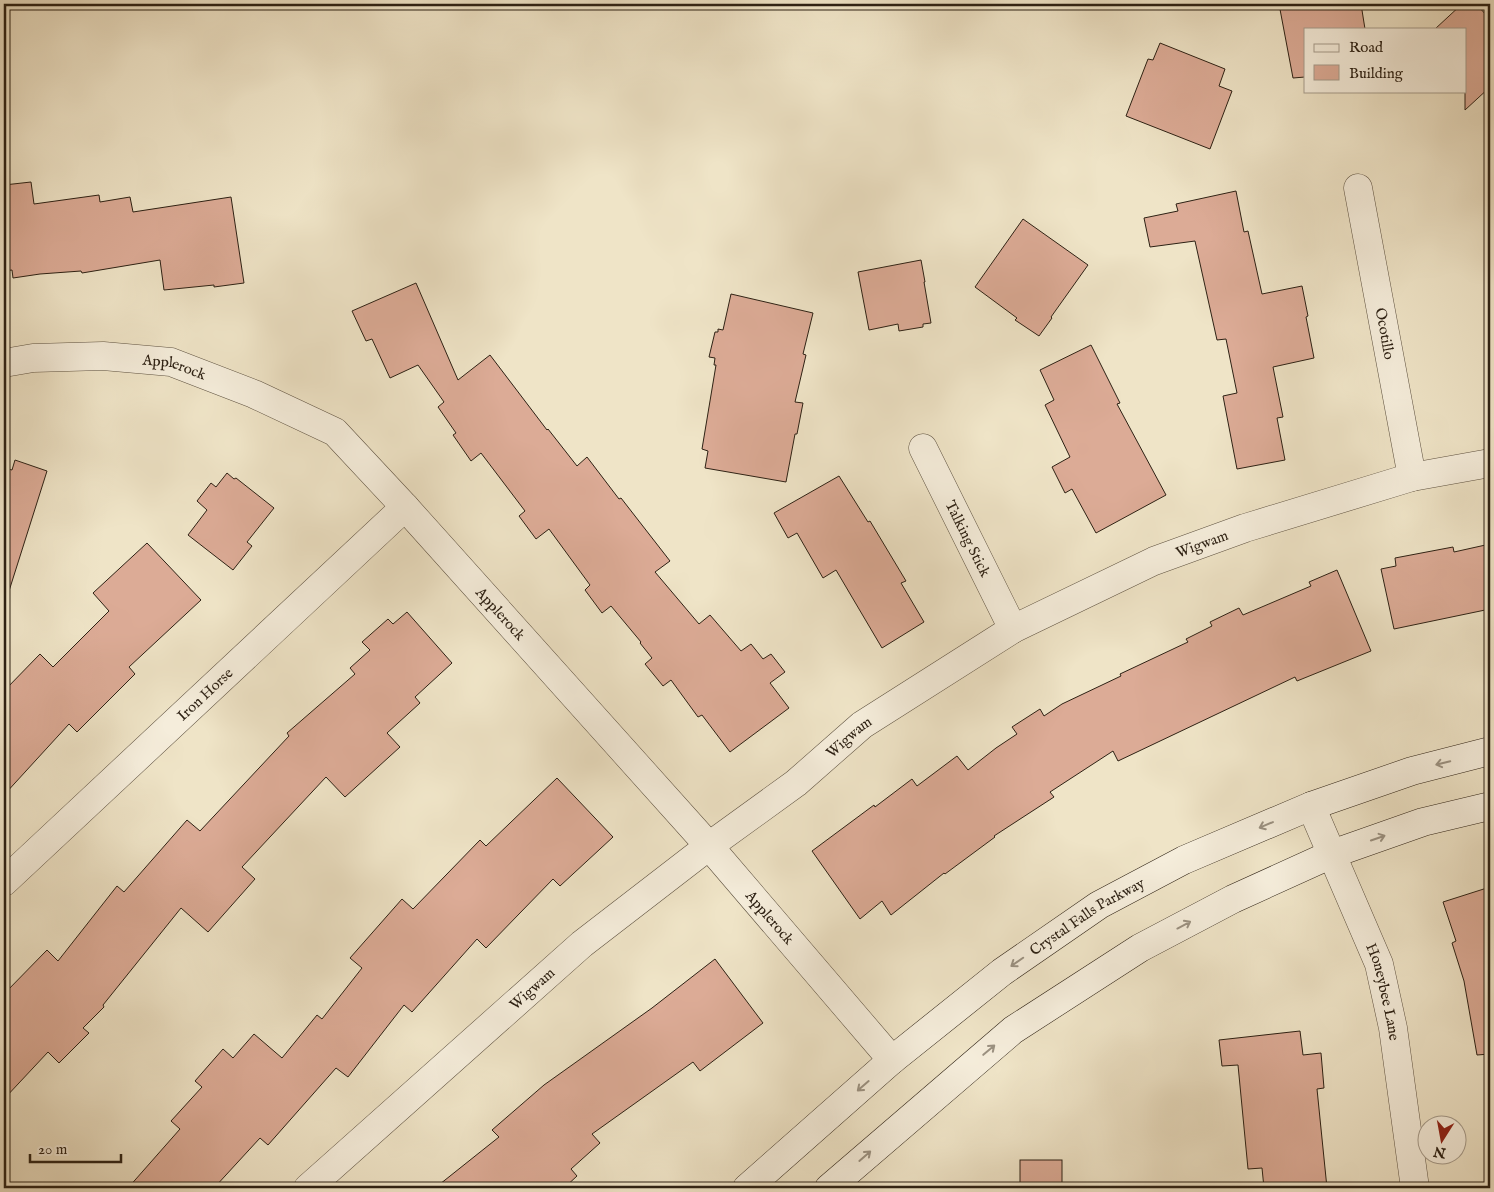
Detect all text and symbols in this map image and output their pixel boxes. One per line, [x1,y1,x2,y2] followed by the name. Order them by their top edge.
[1304,28,1466,92] legend
[1349,38,1384,57] text: Road
[1349,64,1404,83] text: Building
[1371,306,1399,361] street label: Ocotillo
[141,350,210,385] street label: Applerock
[941,497,995,581] street label: Talking Stick
[1173,525,1231,562] street label: Wigwam
[471,582,530,645] street label: Applerock
[173,663,237,725] street label: Iron Horse
[822,712,876,762] street label: Wigwam
[1435,759,1451,768] one-way arrow
[1259,821,1274,831] one-way arrow
[1370,833,1385,842] one-way arrow
[1026,873,1148,960] street label: Crystal Falls Parkway
[741,886,799,949] street label: Applerock
[1176,920,1191,930] one-way arrow
[1362,940,1404,1042] street label: Honeybee Lane
[1010,957,1024,967] one-way arrow
[505,963,559,1014] street label: Wigwam
[982,1045,995,1056] one-way arrow
[857,1080,870,1091] one-way arrow
[1416,1114,1466,1164] north arrow
[30,1132,121,1164] scale bar
[38,1140,68,1159] text: 20 m
[1432,1142,1448,1162] text: N
[859,1150,872,1162] one-way arrow

